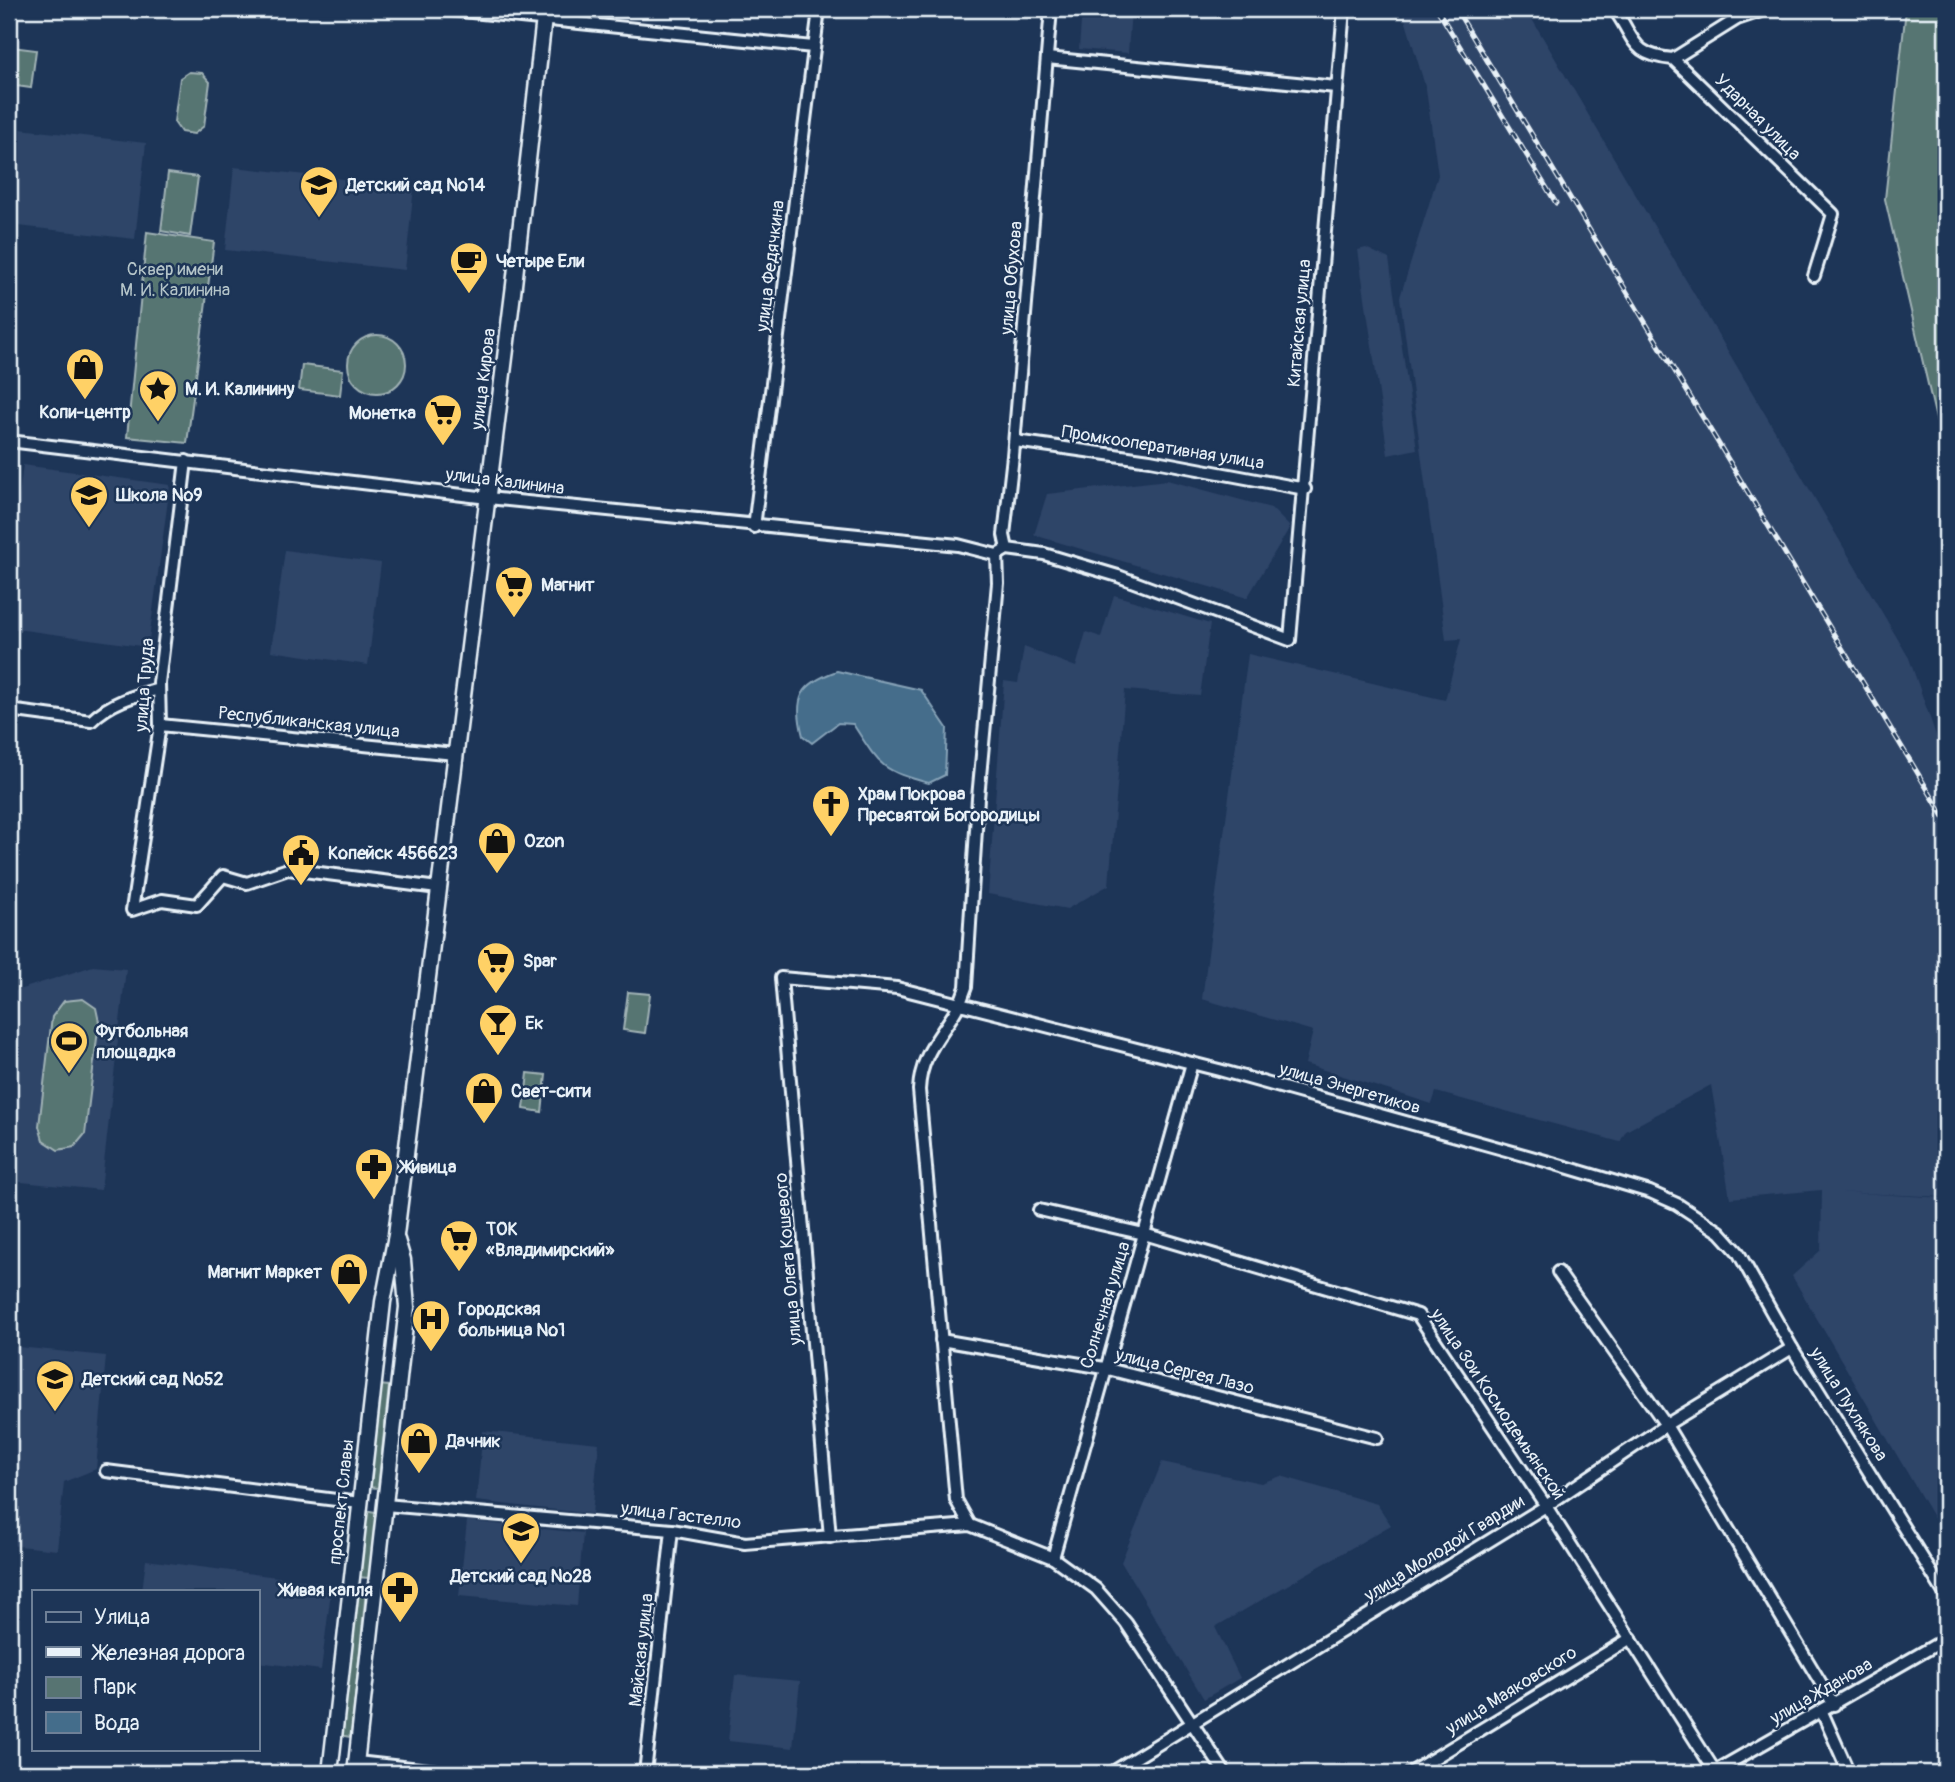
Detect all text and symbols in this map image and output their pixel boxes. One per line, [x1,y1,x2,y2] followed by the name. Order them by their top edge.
[1710,69,1806,165] street label: Ударная улица
[298,164,340,219] school or university icon: Детский сад №14
[345,174,486,197] place label: Детский сад №14
[751,199,790,334] street label: улица Федячкина
[995,220,1028,337] street label: улица Обухова
[448,240,490,295] cafe icon: Четыре Ели
[496,250,584,273] place label: Четыре Ели
[120,258,230,302] park label: Сквер имени М. И. Калинина
[1282,258,1317,388] street label: Китайская улица
[466,327,501,432] street label: улица Кирова
[64,346,106,401] shop icon: Копи-центр
[137,368,179,423] place icon: М. И. Калинину
[185,378,295,401] place label: М. И. Калинину
[422,392,464,447] supermarket icon: Монетка
[39,401,131,424] place label: Копи-центр
[349,402,417,425] place label: Монетка
[1060,420,1266,475] street label: Промкооперативная улица
[443,463,566,500] street label: улица Калинина
[68,474,110,529] school or university icon: Школа №9
[115,484,203,507] place label: Школа №9
[493,564,535,619] supermarket icon: Магнит
[541,574,595,597] place label: Магнит
[130,637,159,734] street label: улица Труда
[217,702,401,743] street label: Республиканская улица
[810,783,852,838] church icon: Храм Покрова Пресвятой Богородицы
[858,783,1040,827] place label: Храм Покрова Пресвятой Богородицы
[476,820,518,875] shop icon: Ozon
[524,830,564,853] place label: Ozon
[280,832,322,887] public building icon: Копейск 456623
[328,842,458,865] place label: Копейск 456623
[475,940,517,995] supermarket icon: Spar
[523,950,557,973] place label: Spar
[477,1002,519,1057] bar icon: Ек
[525,1012,544,1035] place label: Ек
[48,1020,90,1075] sports icon: Футбольная площадка
[95,1020,188,1064] place label: Футбольная площадка
[1276,1057,1423,1120] street label: улица Энергетиков
[463,1070,505,1125] shop icon: Свет-сити
[511,1080,591,1103] place label: Свет-сити
[353,1146,395,1201] pharmacy icon: Живица
[398,1156,457,1179] place label: Живица
[769,1172,808,1347] street label: улица Олега Кошевого
[438,1218,480,1273] supermarket icon: ТОК «Владимирский»
[485,1218,615,1262] place label: ТОК «Владимирский»
[1075,1239,1136,1371] street label: Солнечная улица
[328,1251,370,1306] shop icon: Магнит Маркет
[208,1261,323,1284] place label: Магнит Маркет
[410,1298,452,1353] hospital icon: Городская больница №1
[458,1298,565,1342] place label: Городская больница №1
[1424,1303,1570,1504] street label: улица Зои Космодемьянской
[1804,1342,1893,1466] street label: улица Пухлякова
[1112,1343,1257,1400] street label: улица Сергея Лазо
[34,1358,76,1413] school or university icon: Детский сад №52
[81,1368,224,1391] place label: Детский сад №52
[398,1420,440,1475] shop icon: Дачник
[445,1430,501,1453] place label: Дачник
[323,1438,360,1566] street label: проспект Славы
[1359,1490,1529,1608] street label: улица Молодой Гвардии
[618,1497,743,1534] street label: улица Гастелло
[500,1510,542,1565] school or university icon: Детский сад №28
[450,1565,591,1588] place label: Детский сад №28
[379,1569,421,1624] pharmacy icon: Живая капля
[277,1579,373,1602] place label: Живая капля
[32,1590,259,1750] legend
[624,1592,659,1708] street label: Майская улица
[94,1604,150,1631] text: Улица
[91,1640,245,1667] text: Железная дорога
[1441,1641,1581,1741] street label: улица Маяковского
[1765,1653,1877,1731] street label: улица Жданова
[94,1674,137,1701] text: Парк
[94,1710,140,1737] text: Вода

